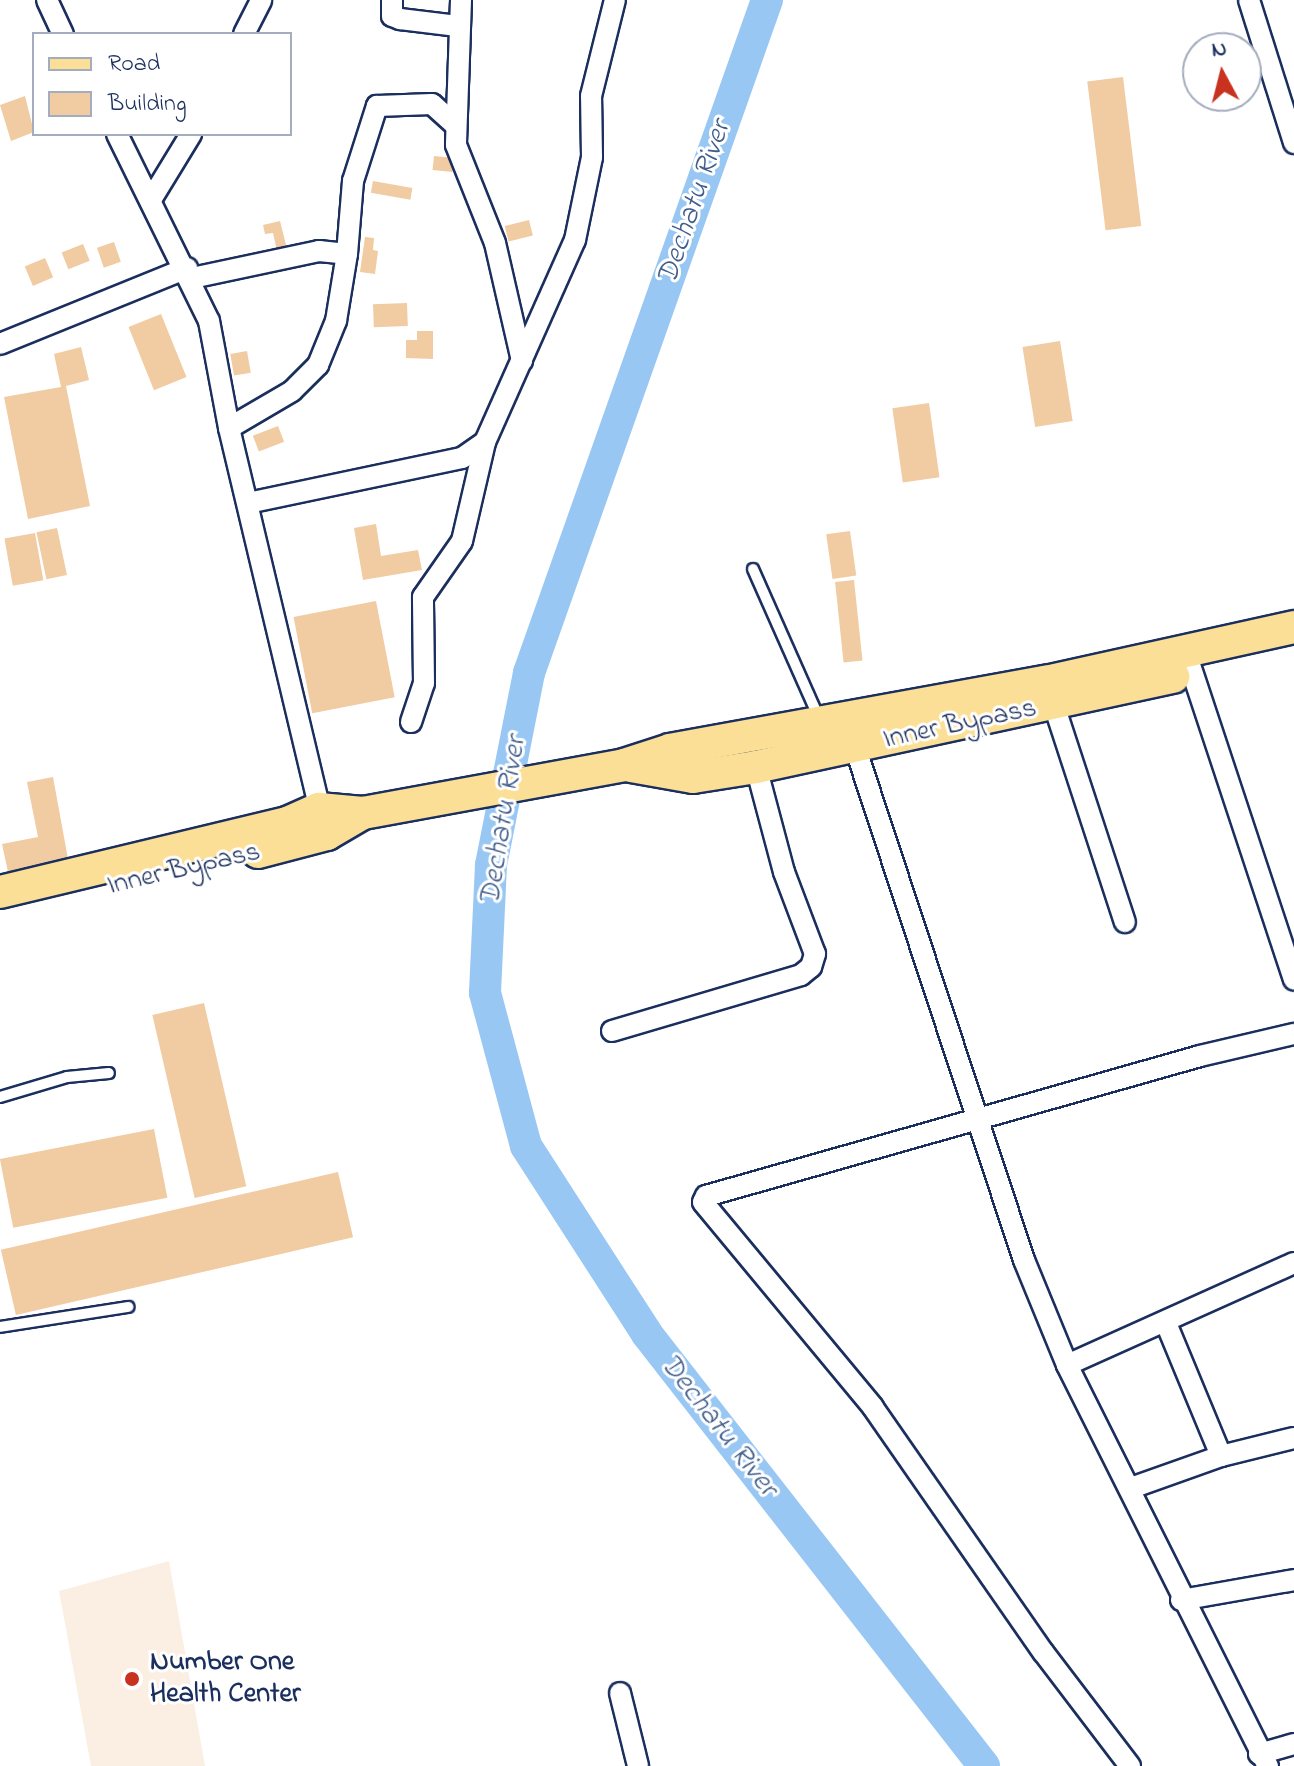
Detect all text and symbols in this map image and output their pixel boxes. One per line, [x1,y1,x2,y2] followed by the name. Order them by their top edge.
[32,32,292,136] legend
[1182,32,1262,112] north arrow
[1210,33,1229,67] text: N
[108,47,160,82] text: Road
[108,87,187,122] text: Building
[650,116,740,290] water label: Dechatu River
[880,692,1040,758] street label: Inner Bypass
[473,734,535,908] water label: Dechatu River
[104,836,264,904] street label: Inner Bypass
[651,1348,785,1504] water label: Dechatu River
[150,1646,301,1712] place label: Number One Health Center
[121,1668,143,1690] marker: Number One Health Center

